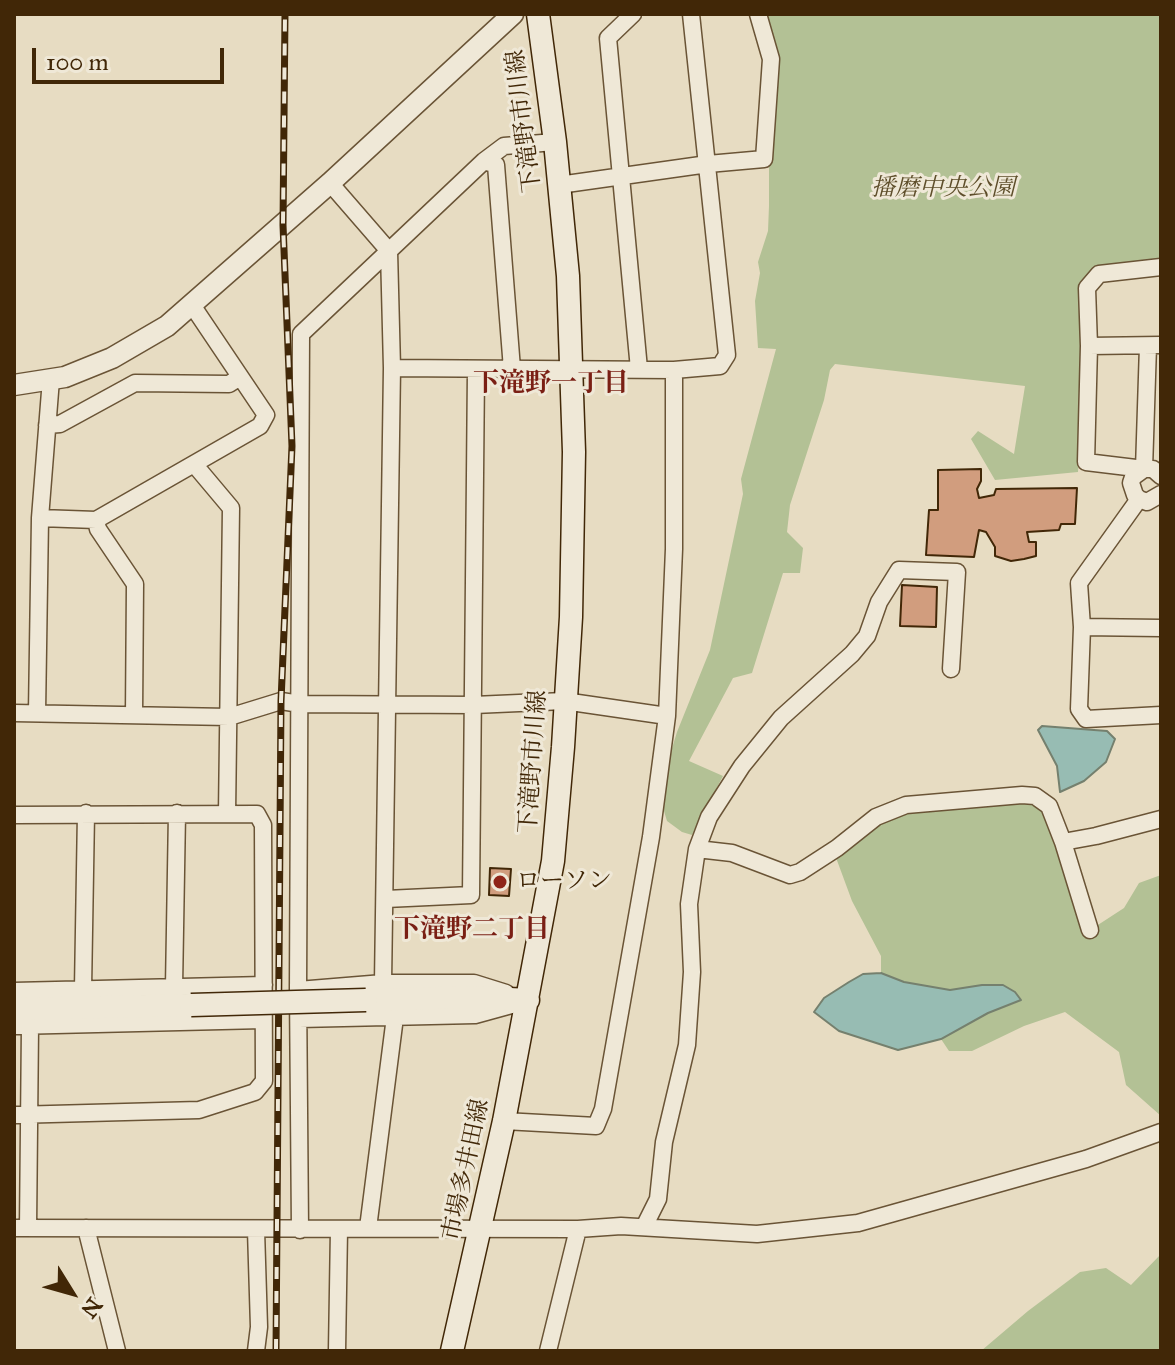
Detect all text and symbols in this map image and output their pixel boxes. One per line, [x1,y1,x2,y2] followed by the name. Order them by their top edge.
[36,32,228,82] scale bar
[46,47,109,77] text: 100 m
[502,48,548,194] street label: 下滝野市川線
[871,175,1015,203] park label: 播磨中央公園
[473,369,629,401] district label: 下滝野一丁目
[515,689,553,835] street label: 下滝野市川線
[516,868,612,896] place label: ローソン
[491,873,509,891] marker: ローソン
[394,915,550,947] district label: 下滝野二丁目
[438,1097,496,1243] street label: 市場多井田線
[32,1253,112,1333] north arrow
[75,1292,108,1323] text: N

